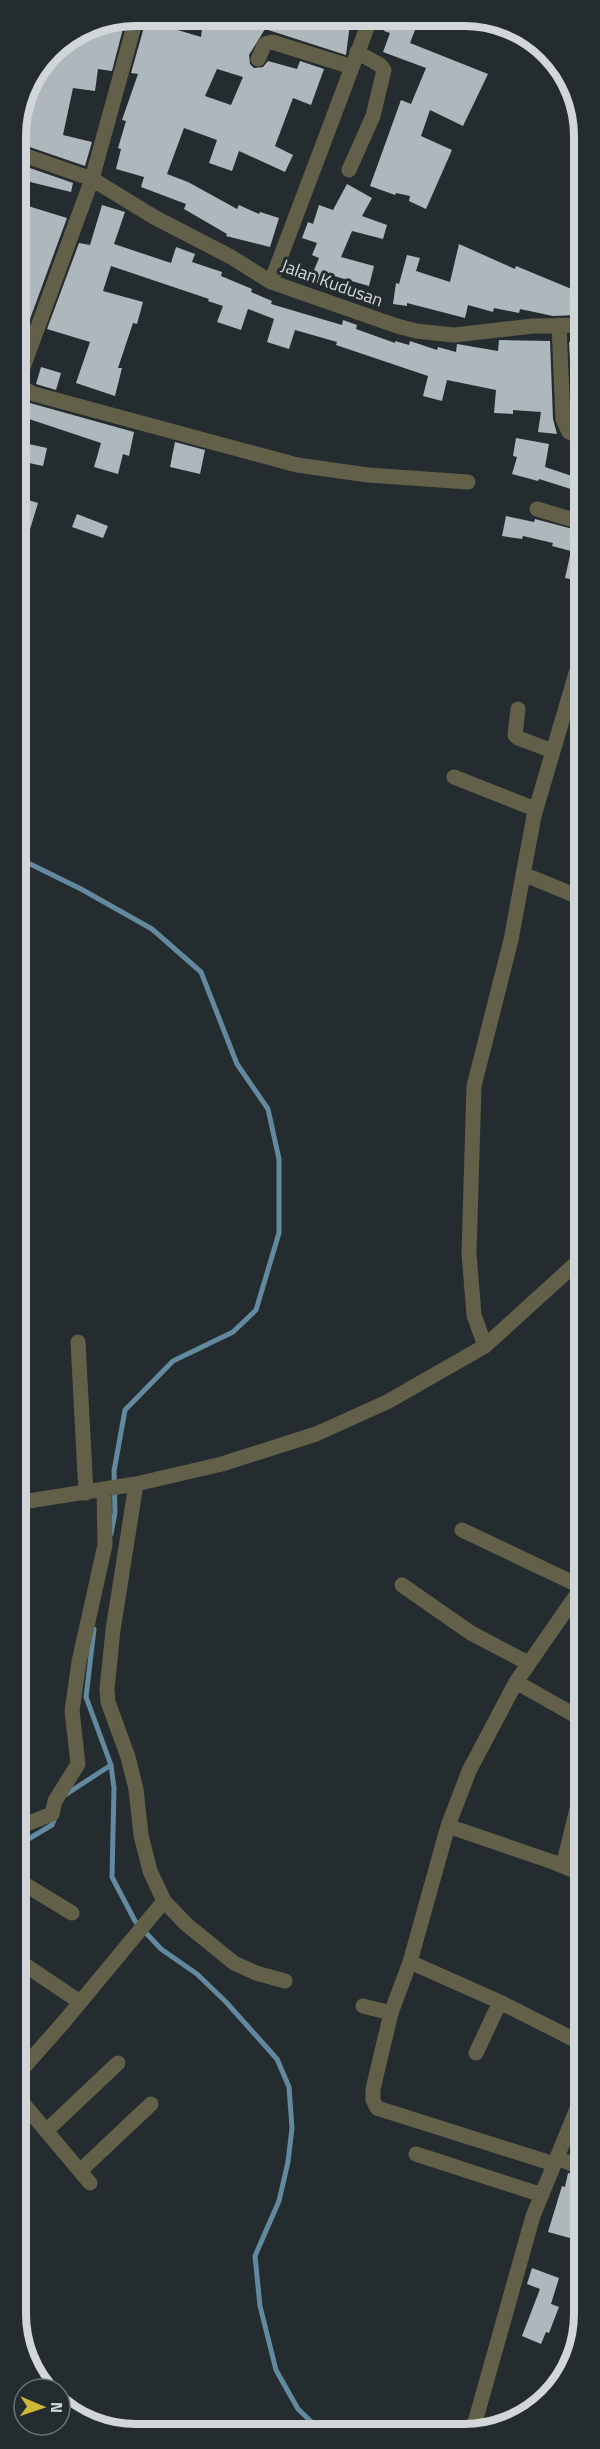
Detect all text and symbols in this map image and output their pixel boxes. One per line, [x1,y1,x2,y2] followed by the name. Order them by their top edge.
[277,252,387,313] street label: Jalan Kudusan
[12,2377,72,2437] north arrow
[45,2402,69,2413] text: N

